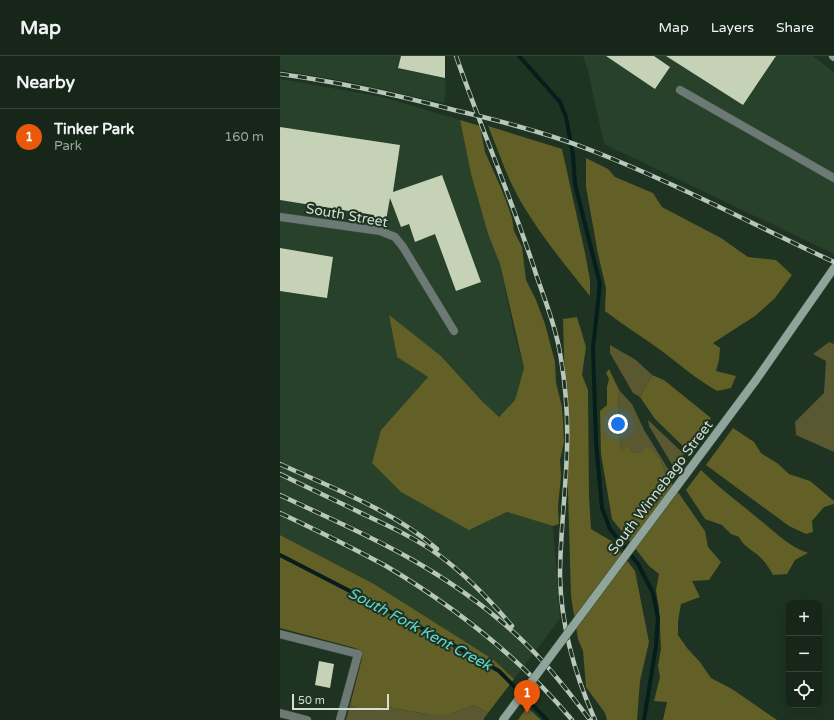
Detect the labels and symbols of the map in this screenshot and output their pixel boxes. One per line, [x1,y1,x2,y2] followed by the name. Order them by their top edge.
[304,200,390,231] street label: South Street
[608,414,628,434] your location
[604,416,717,558] street label: South Winnebago Street
[345,584,496,675] water label: South Fork Kent Creek
[514,680,540,713] pin: 1
[292,692,389,711] scale bar

